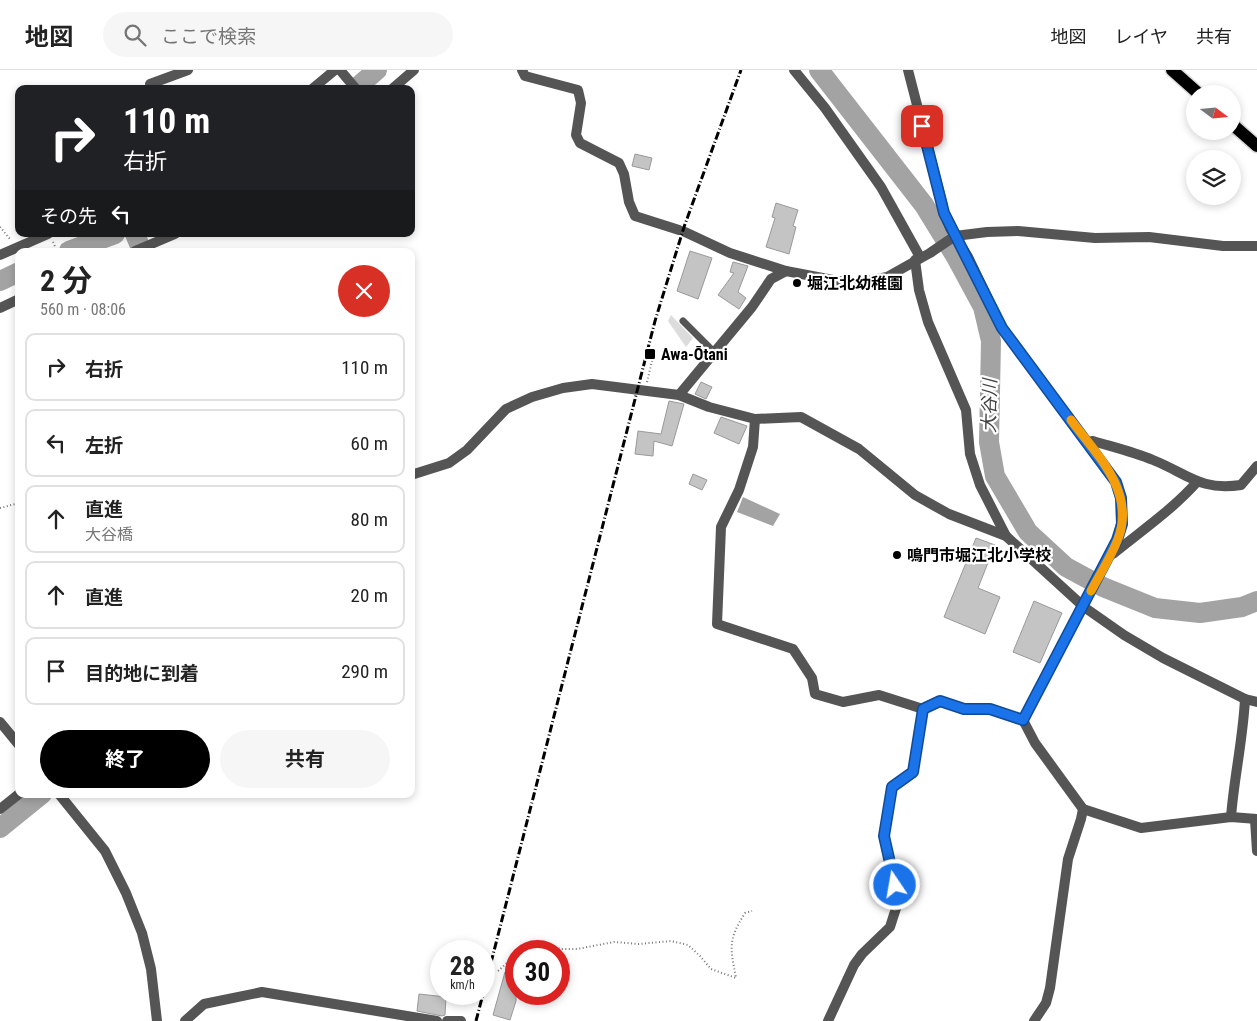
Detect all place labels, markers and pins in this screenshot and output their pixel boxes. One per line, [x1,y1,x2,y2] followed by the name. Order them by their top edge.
[901,105,943,147] pin
[807,274,903,293] place label: 堀江北幼稚園
[791,277,803,289] marker: 堀江北幼稚園
[661,345,728,364] place label: Awa-Ōtani
[643,347,657,361] marker: Awa-Ōtani
[907,546,1051,565] place label: 鳴門市堀江北小学校
[891,549,903,561] marker: 鳴門市堀江北小学校

